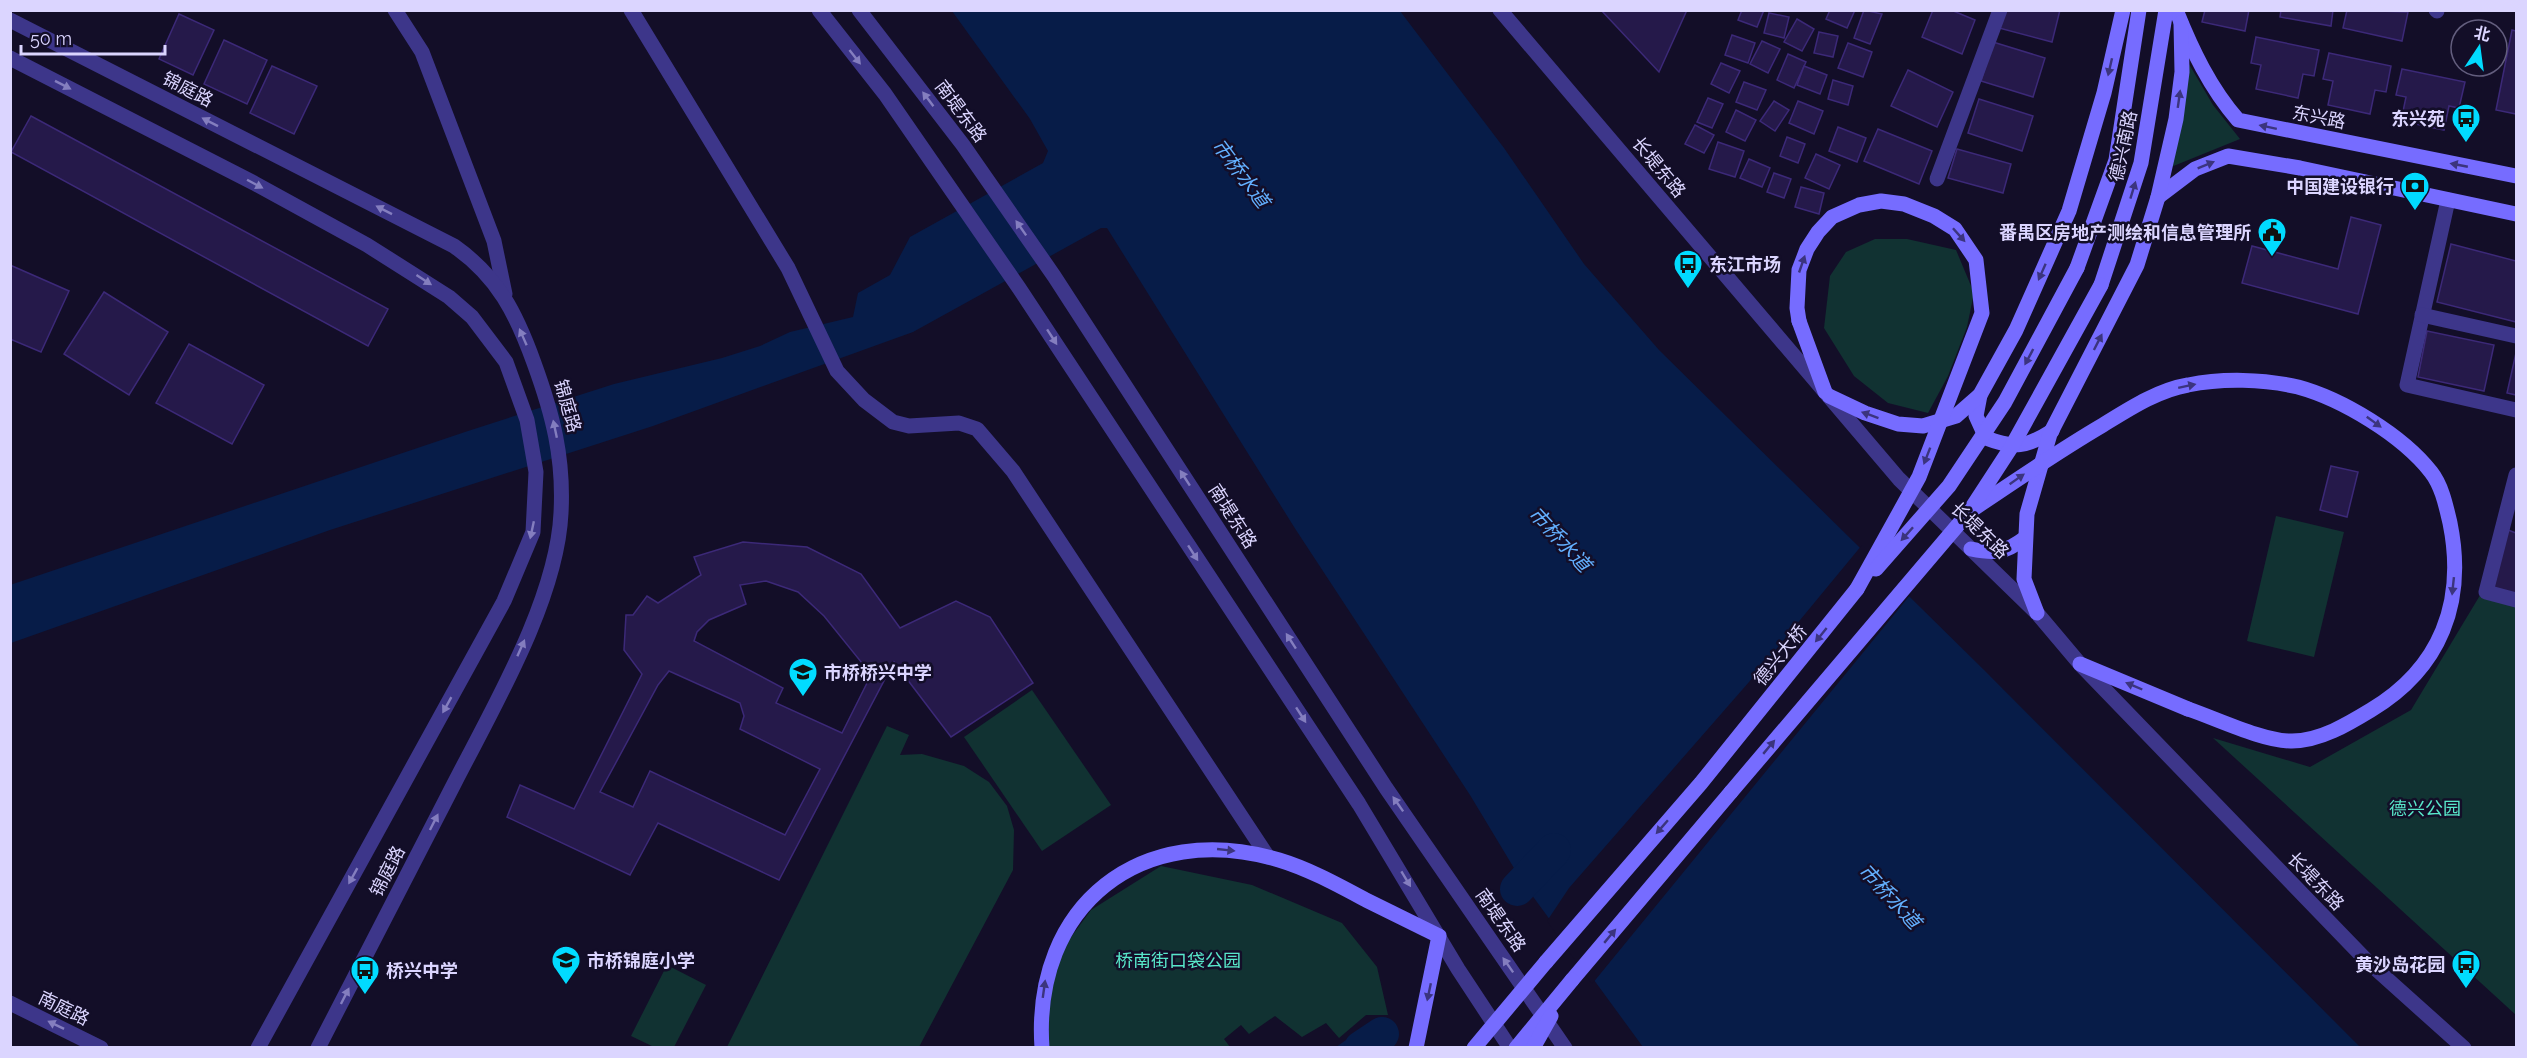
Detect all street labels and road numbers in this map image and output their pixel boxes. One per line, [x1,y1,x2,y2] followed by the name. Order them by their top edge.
[159,67,217,111] street label: 锦庭路
[931,76,991,146] street label: 南堤东路
[2290,102,2348,132] street label: 东兴路
[2105,109,2141,183] street label: 德兴南路
[1628,133,1690,201] street label: 长堤东路
[550,377,586,435] street label: 锦庭路
[1205,480,1261,552] street label: 南堤东路
[1947,497,2013,563] street label: 长堤东路
[1749,620,1811,690] street label: 德兴大桥
[365,842,409,900] street label: 锦庭路
[2283,848,2349,914] street label: 长堤东路
[1472,884,1530,956] street label: 南堤东路
[35,987,93,1029] street label: 南庭路

